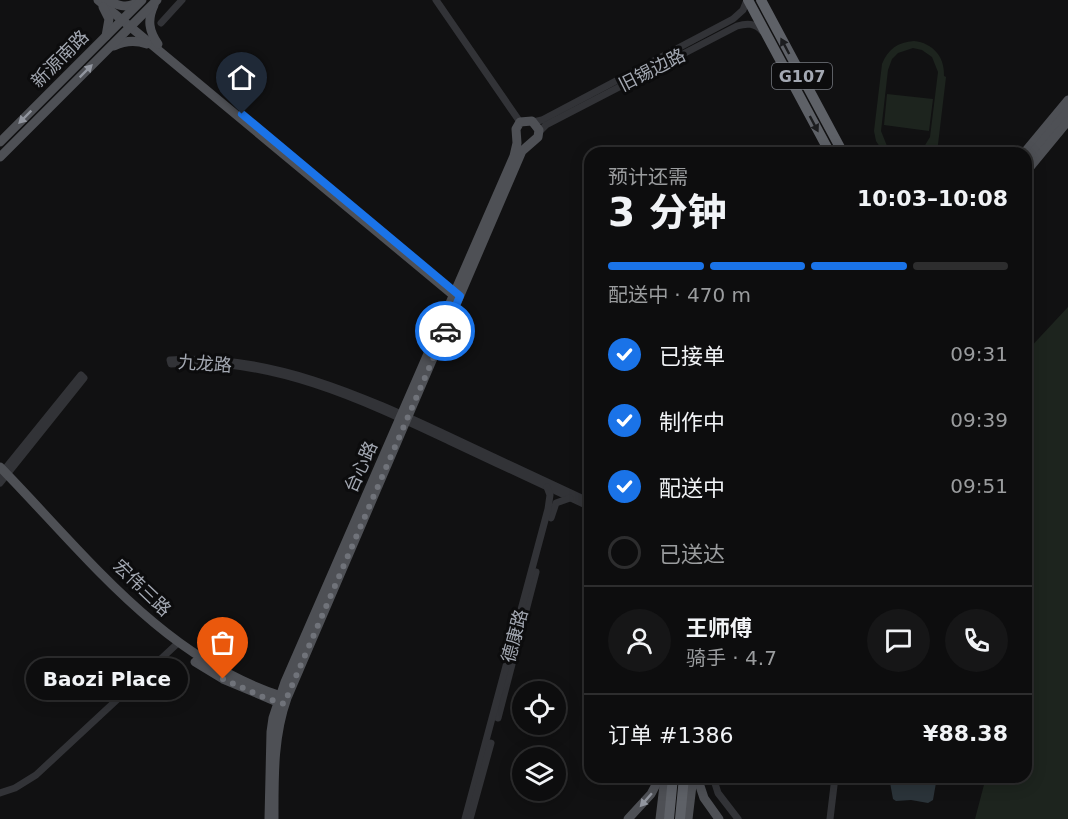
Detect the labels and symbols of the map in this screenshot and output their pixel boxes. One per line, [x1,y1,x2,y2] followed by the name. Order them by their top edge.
[27,26,93,92] street label: 新源南路
[780,37,790,54] one-way arrow
[615,44,689,95] street label: 旧锡边路
[216,52,267,114] pin
[772,63,832,89] road number: G107
[79,65,93,79] one-way arrow
[18,110,32,124] one-way arrow
[809,115,819,132] one-way arrow
[415,301,475,361] courier
[177,351,233,376] street label: 九龙路
[340,438,381,496] street label: 台心路
[109,555,176,620] street label: 宏伟三路
[497,607,532,665] street label: 德康路
[197,617,248,679] pin
[25,658,187,700] callout: Baozi Place
[639,792,653,807] one-way arrow

